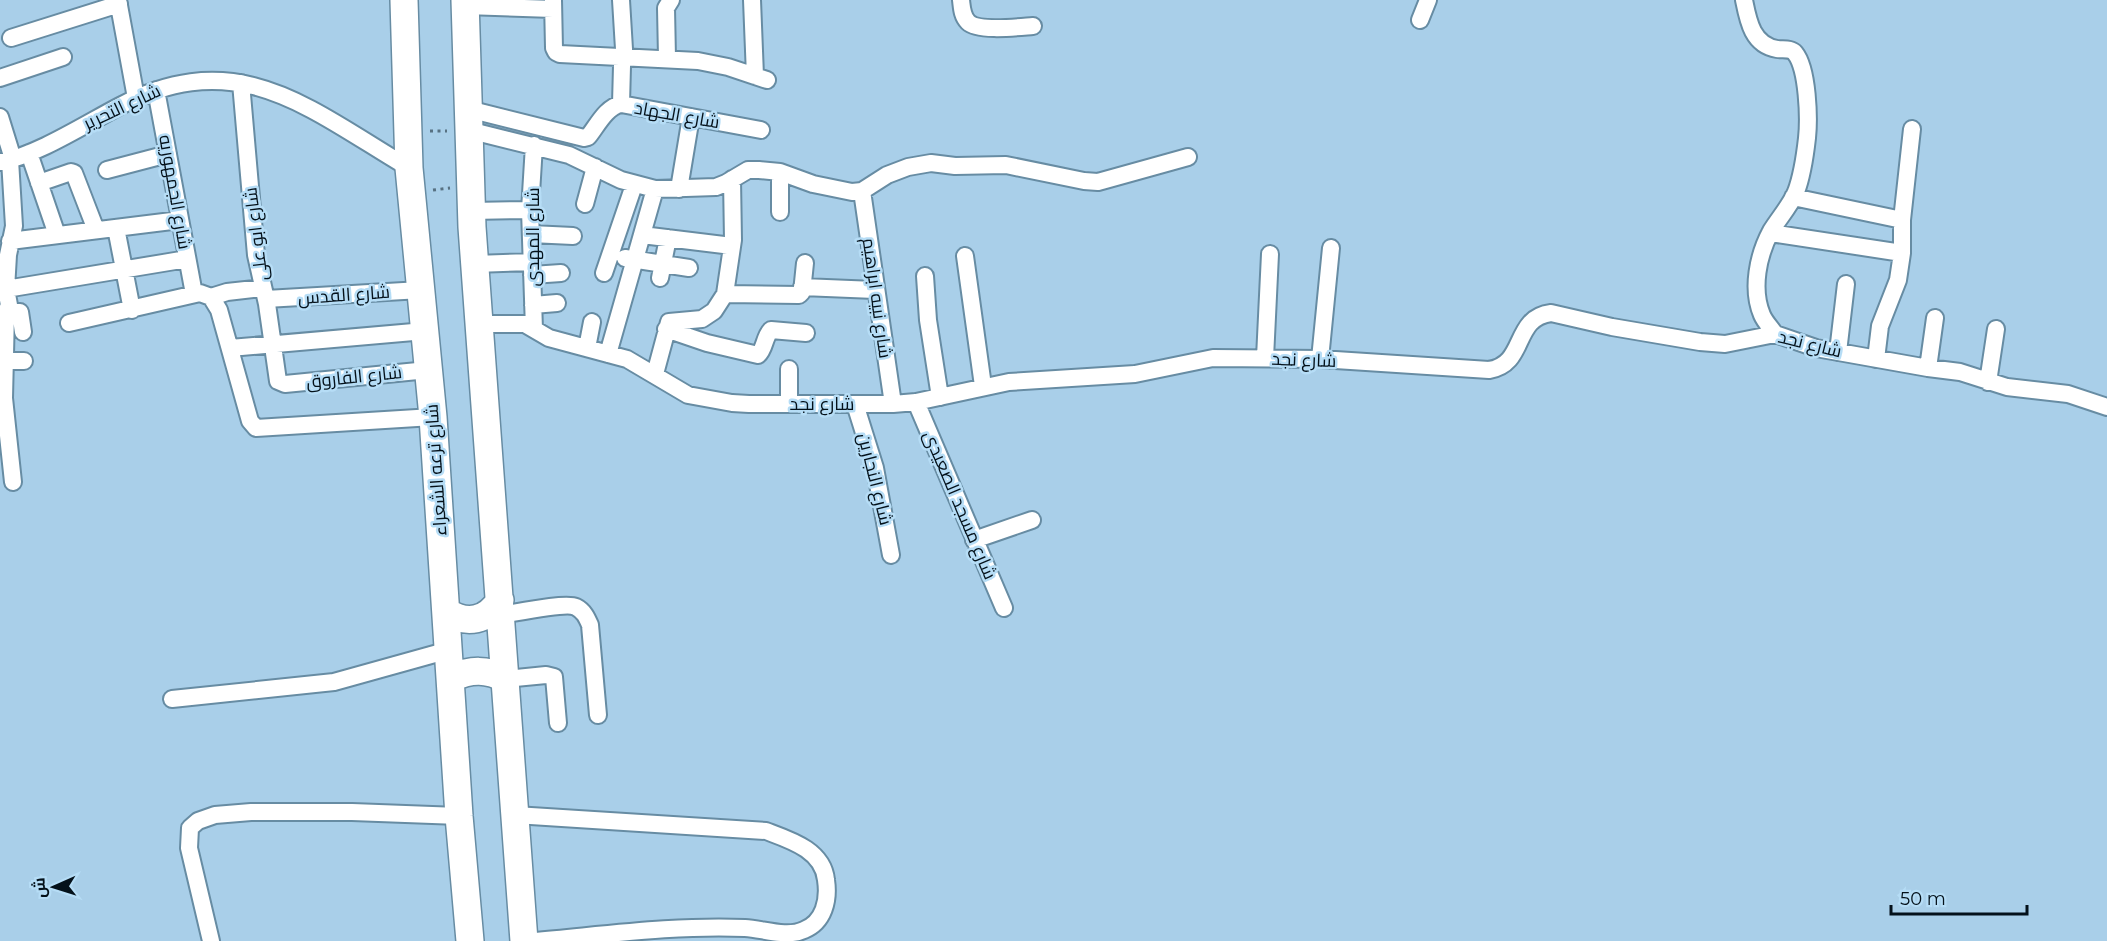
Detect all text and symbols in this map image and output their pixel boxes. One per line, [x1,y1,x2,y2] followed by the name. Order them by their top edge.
[79,80,164,136] street label: شارع التحرير
[633,97,721,134] street label: شارع الجهاد
[153,133,196,251] street label: شارع الجمهوريه
[239,186,274,282] street label: شارع ابو على
[522,187,545,287] street label: شارع المهدى
[857,236,896,360] street label: شارع نبيه ابراهيم
[297,281,391,310] street label: شارع القدس
[1776,325,1844,363] street label: شارع نجد
[1271,348,1337,373] street label: شارع نجد
[305,361,403,394] street label: شارع الفاروق
[790,393,854,416] street label: شارع نجد
[420,403,453,537] street label: شارع ترعه الشعراء
[918,427,1001,583] street label: شارع مسجد الصعيدى
[852,431,897,528] street label: شارع النجارين
[24,857,84,917] north arrow
[29,877,50,899] text: ش
[1891,878,2028,916] scale bar
[1900,888,1946,910] text: 50 m

